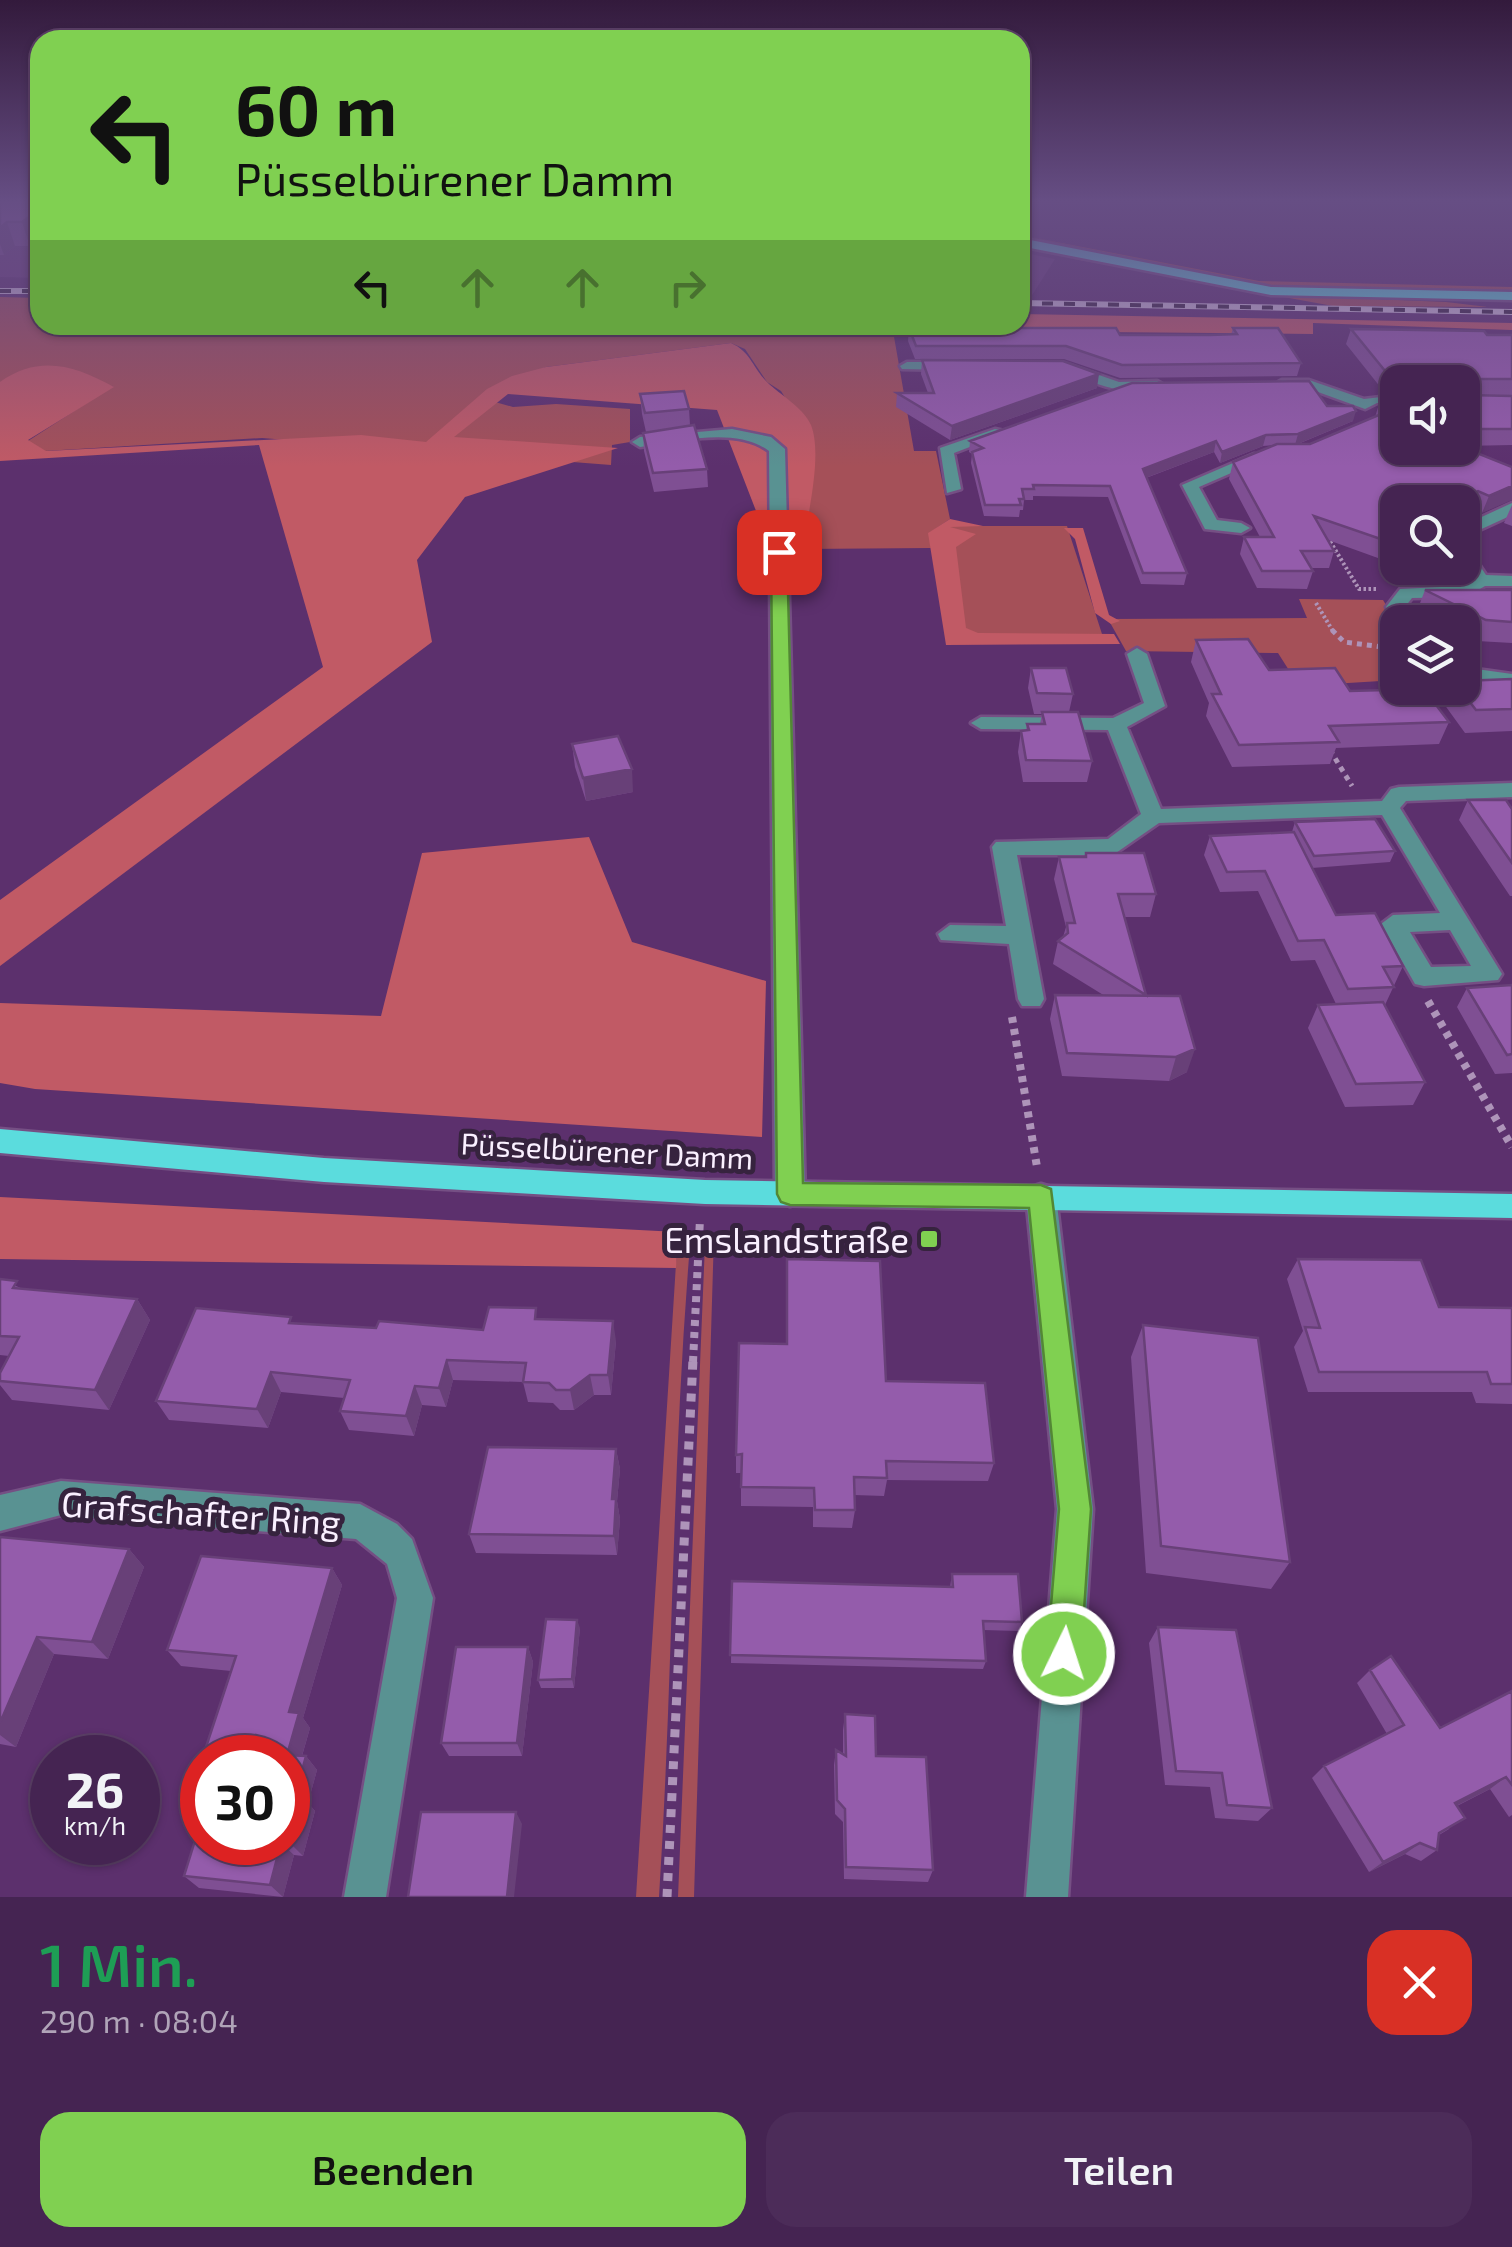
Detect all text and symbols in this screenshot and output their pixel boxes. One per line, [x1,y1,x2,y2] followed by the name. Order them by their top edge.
[235,66,397,150] text: 60 m
[70,70,200,200] icon: left
[235,151,674,205] text: Püsselbürener Damm
[345,260,400,315] icon: left
[450,260,505,315] icon: ahead
[555,260,610,315] icon: ahead
[660,260,715,315] icon: right
[1380,365,1480,705] map controls
[1380,365,1480,465] button: sound
[1380,485,1480,585] button: search
[737,510,822,595] pin
[752,525,807,580] icon: arrive
[1380,605,1480,705] button: layers
[460,1124,754,1176] street label: Püsselbürener Damm
[664,1218,909,1260] place label: Emslandstraße
[918,1228,940,1250] marker: Emslandstraße
[60,1481,342,1543] street label: Grafschafter Ring
[1012,1602,1116,1706] position arrow
[180,1735,310,1865] speed limit sign: 30
[66,1758,124,1818] text: 26
[64,1810,126,1840] text: km/h
[40,1927,198,1999] text: 1 Min.
[1367,1930,1472,2035] button: close
[40,2001,238,2039] text: 290 m · 08:04
[40,2112,746,2227] button: Beenden
[766,2112,1472,2227] button: Teilen

